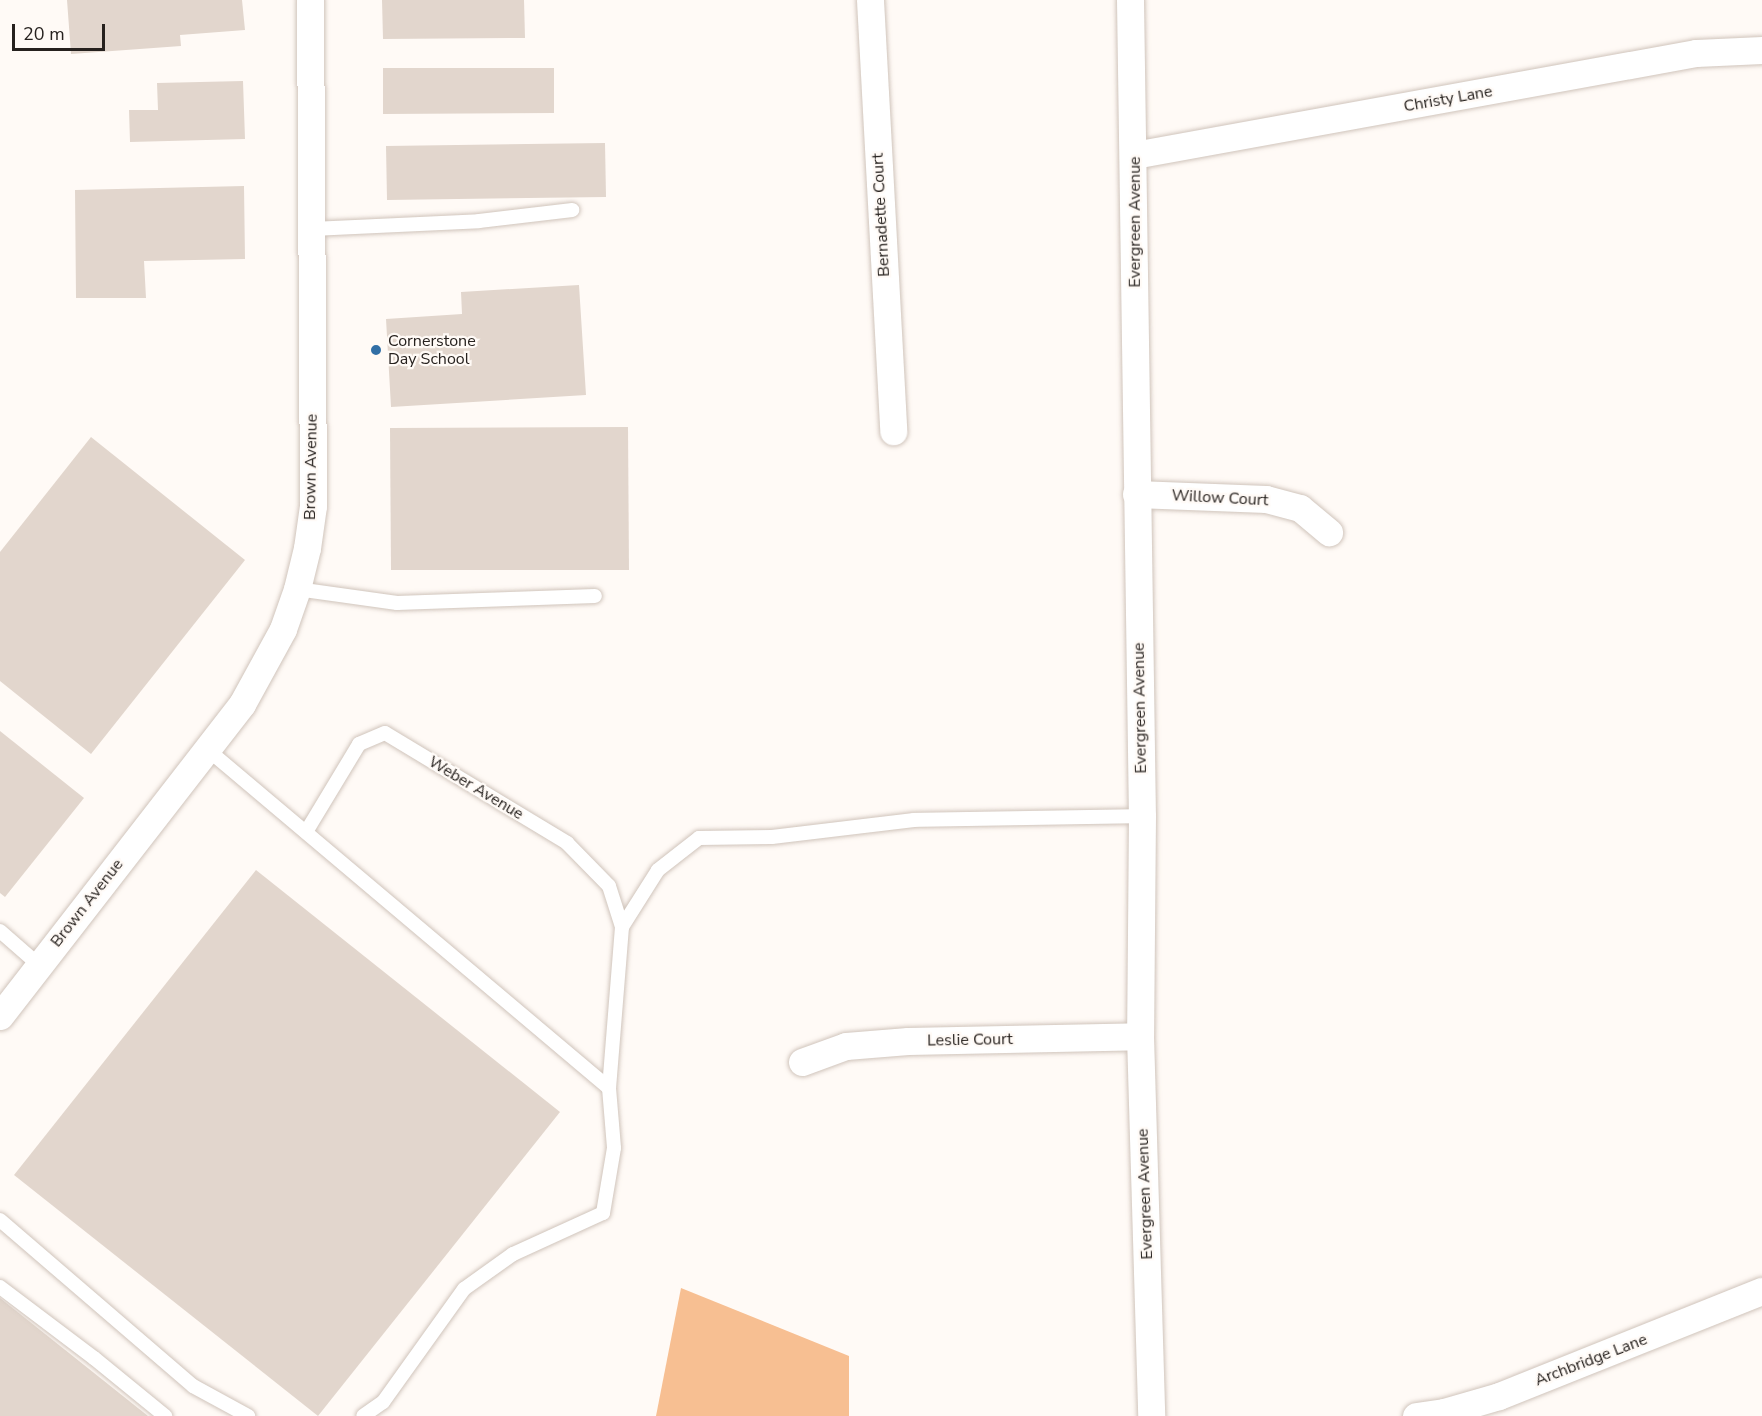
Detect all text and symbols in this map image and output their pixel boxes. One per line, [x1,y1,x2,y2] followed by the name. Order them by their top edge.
[15,12,108,50] scale bar
[23,22,65,46] text: 20 m
[1402,82,1494,116] street label: Christy Lane
[868,153,894,277] street label: Bernadette Court
[1125,156,1145,288] street label: Evergreen Avenue
[388,331,476,369] place label: Cornerstone Day School
[369,343,383,357] marker: Cornerstone Day School
[300,414,322,520] street label: Brown Avenue
[1171,486,1269,510] street label: Willow Court
[1129,642,1151,774] street label: Evergreen Avenue
[425,752,527,824] street label: Weber Avenue
[47,855,127,951] street label: Brown Avenue
[927,1030,1013,1050] street label: Leslie Court
[1133,1128,1157,1260] street label: Evergreen Avenue
[1532,1330,1650,1390] street label: Archbridge Lane

